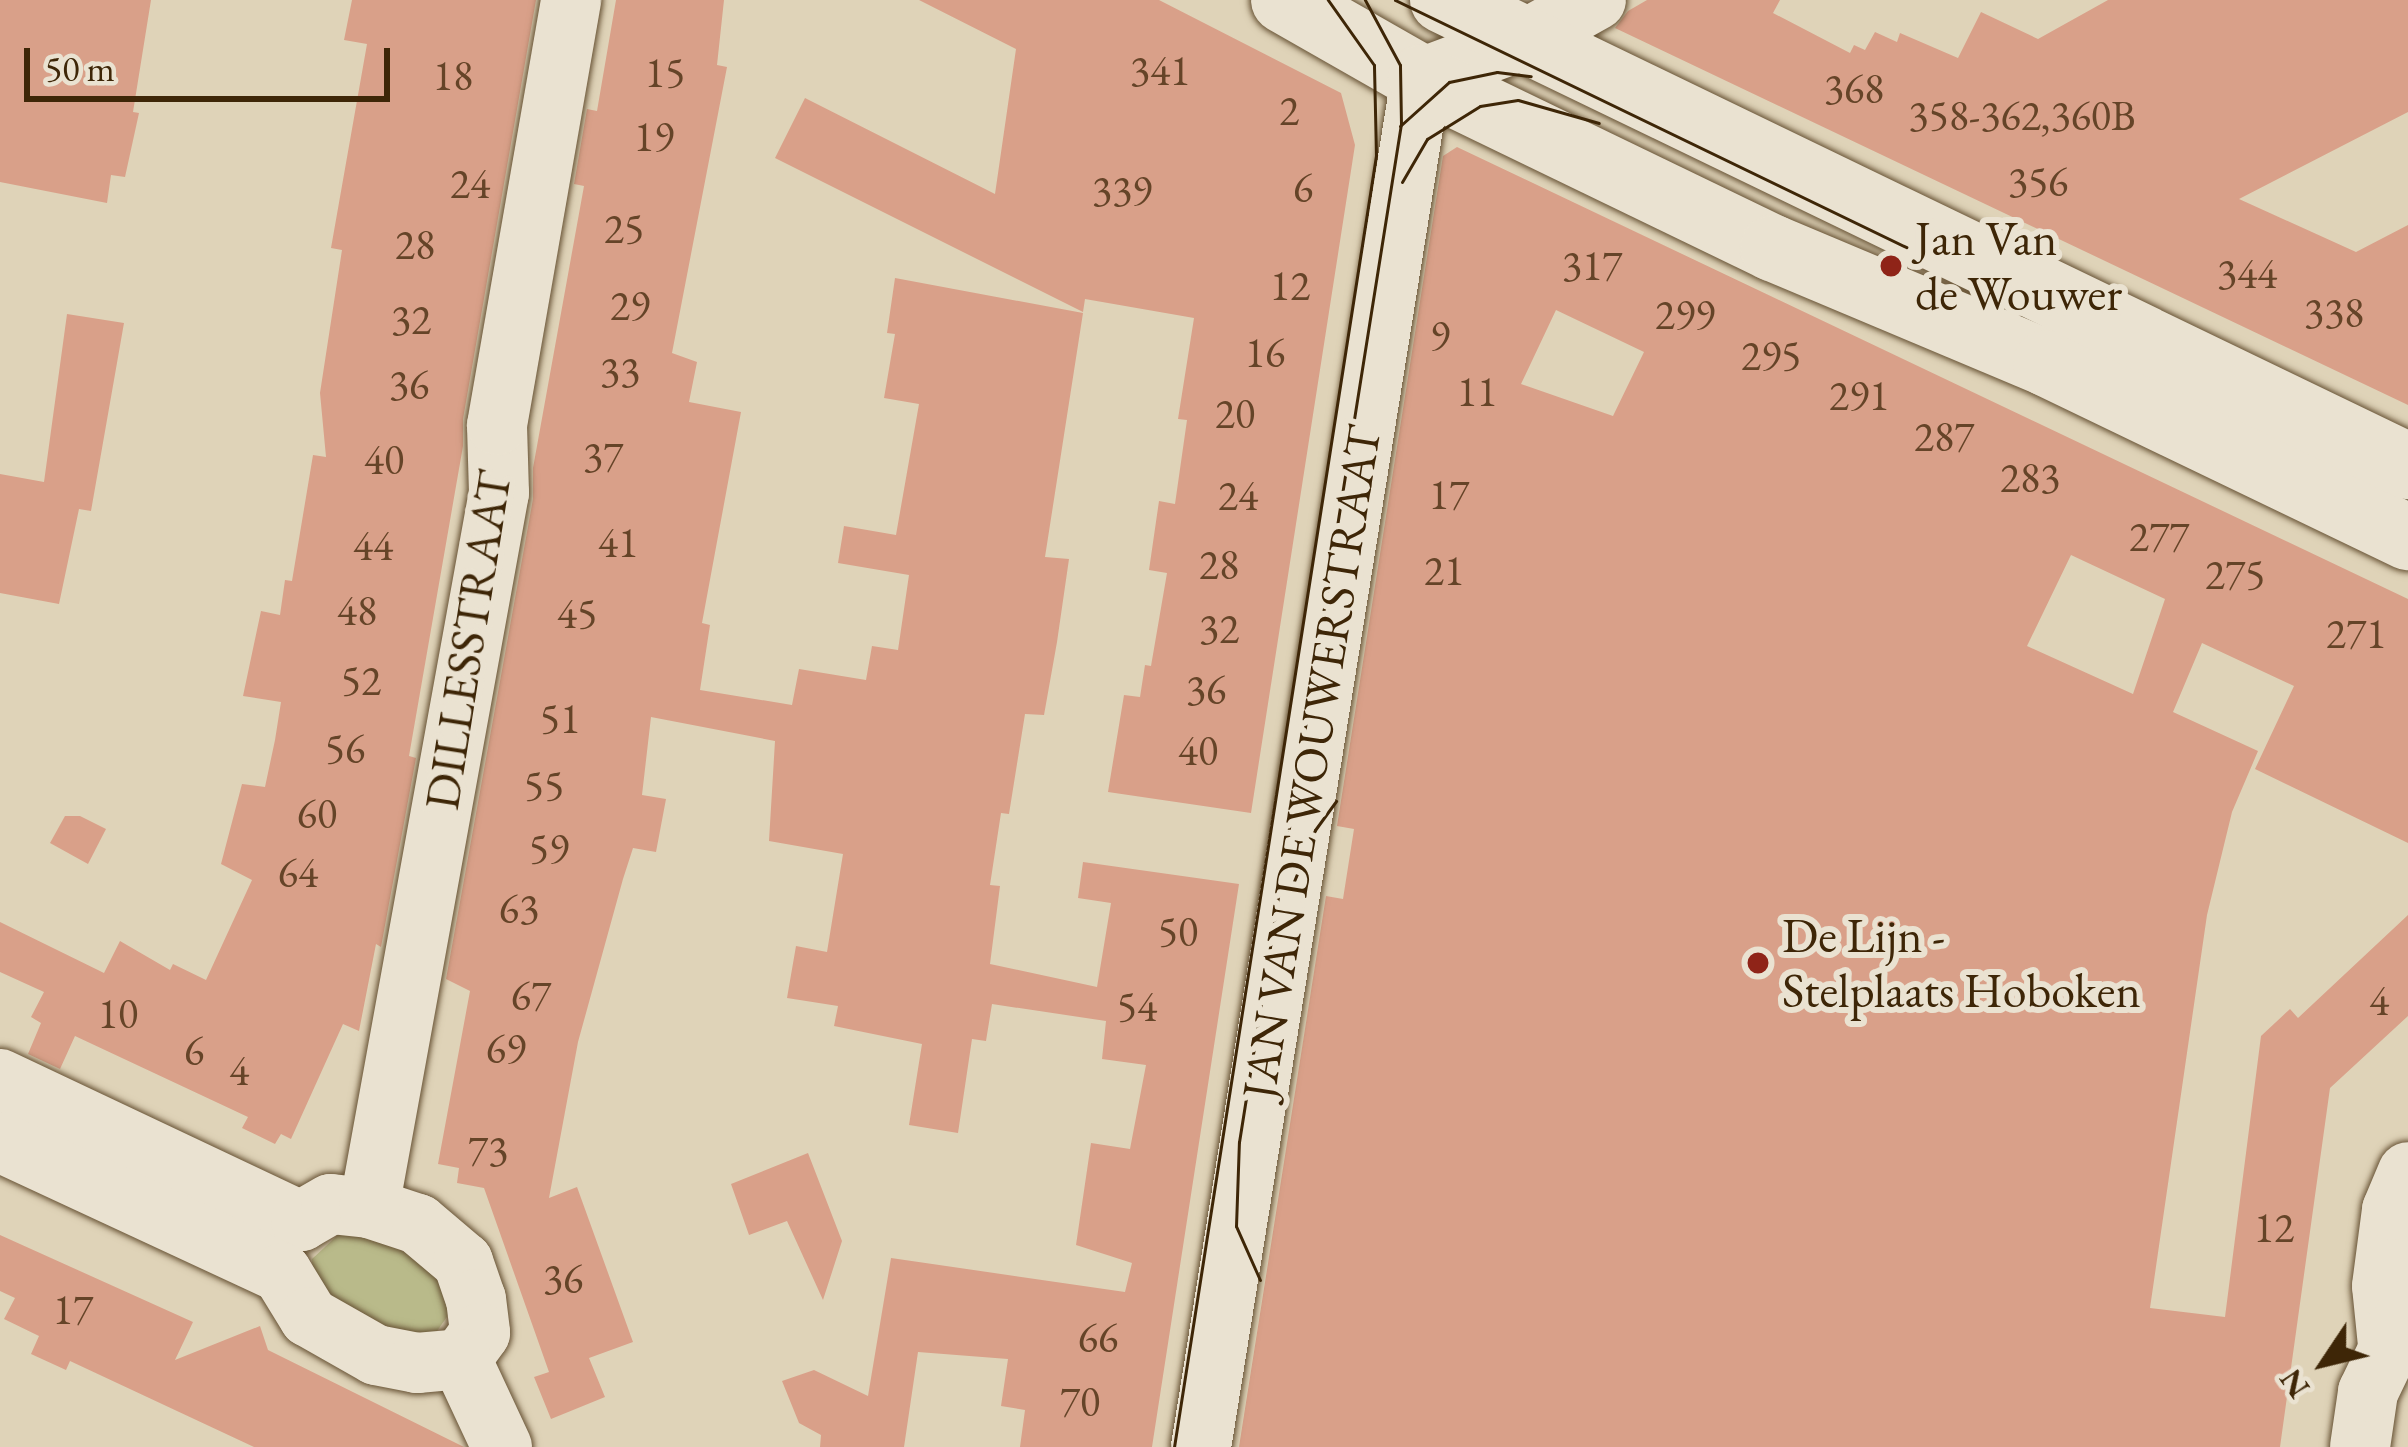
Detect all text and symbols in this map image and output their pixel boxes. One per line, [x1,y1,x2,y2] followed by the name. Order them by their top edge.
[30,24,396,98] scale bar
[45,45,115,92] text: 50 m
[1130,46,1190,96] house number: 341
[645,48,685,98] house number: 15
[433,51,473,101] house number: 18
[1824,64,1884,114] house number: 368
[1279,86,1299,136] house number: 2
[1908,91,2136,141] house number: 358-362,360B
[634,112,674,162] house number: 19
[2008,157,2068,207] house number: 356
[450,159,490,209] house number: 24
[1293,163,1313,213] house number: 6
[1092,166,1152,216] house number: 339
[604,204,644,254] house number: 25
[1915,209,2122,322] place label: Jan Van de Wouwer
[395,220,435,270] house number: 28
[1562,241,1622,291] house number: 317
[2217,249,2277,299] house number: 344
[1878,253,1904,279] marker: Jan Van de Wouwer
[1270,261,1310,311] house number: 12
[610,281,650,331] house number: 29
[2304,288,2364,338] house number: 338
[1655,290,1715,340] house number: 299
[391,295,431,345] house number: 32
[1430,311,1450,361] house number: 9
[1245,328,1285,378] house number: 16
[1741,331,1801,381] house number: 295
[600,347,640,397] house number: 33
[389,360,429,410] house number: 36
[1457,367,1497,417] house number: 11
[1829,371,1889,421] house number: 291
[1215,389,1255,439] house number: 20
[1914,412,1974,462] house number: 287
[1229,421,1393,1103] street label: JAN VAN DE WOUWERSTRAAT
[583,432,623,482] house number: 37
[364,435,404,485] house number: 40
[2000,453,2060,503] house number: 283
[413,466,523,814] street label: DILLESSTRAAT
[1429,470,1469,520] house number: 17
[1218,471,1258,521] house number: 24
[2129,512,2189,562] house number: 277
[598,518,638,568] house number: 41
[353,521,393,571] house number: 44
[1199,540,1239,590] house number: 28
[1424,546,1464,596] house number: 21
[2205,550,2265,600] house number: 275
[337,586,377,636] house number: 48
[557,589,597,639] house number: 45
[1199,604,1239,654] house number: 32
[2326,609,2386,659] house number: 271
[341,656,381,706] house number: 52
[1186,665,1226,715] house number: 36
[540,694,580,744] house number: 51
[325,724,365,774] house number: 56
[1178,726,1218,776] house number: 40
[524,761,564,811] house number: 55
[297,789,337,839] house number: 60
[529,824,569,874] house number: 59
[278,848,318,898] house number: 64
[499,884,539,934] house number: 63
[1782,906,2141,1019] place label: De Lijn - Stelplaats Hoboken
[1158,907,1198,957] house number: 50
[1745,950,1771,976] marker: De Lijn - Stelplaats Hoboken
[511,971,551,1021] house number: 67
[2369,976,2389,1026] house number: 4
[1117,982,1157,1032] house number: 54
[98,989,138,1039] house number: 10
[486,1024,526,1074] house number: 69
[184,1026,204,1076] house number: 6
[229,1046,249,1096] house number: 4
[468,1126,508,1176] house number: 73
[2254,1203,2294,1253] house number: 12
[543,1254,583,1304] house number: 36
[53,1285,93,1335] house number: 17
[2264,1303,2384,1423] north arrow
[1078,1313,1118,1363] house number: 66
[2269,1361,2319,1407] text: N
[1060,1377,1100,1427] house number: 70

